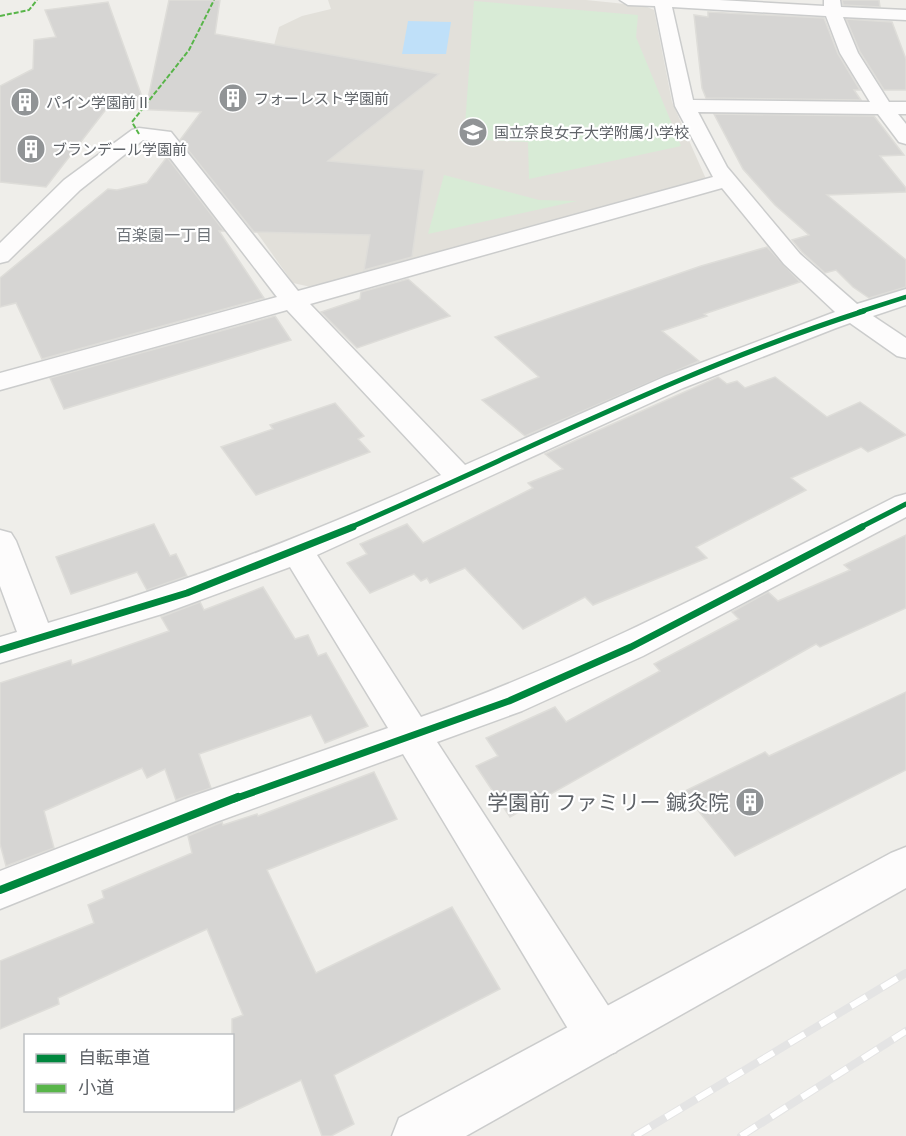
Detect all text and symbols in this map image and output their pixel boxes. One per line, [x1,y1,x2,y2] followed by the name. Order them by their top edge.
[217,82,249,114] building icon: フォーレスト学園前
[9,86,41,118] building icon: パイン学園前Ⅱ
[254,89,389,108] place label: フォーレスト学園前
[46,93,151,112] place label: パイン学園前Ⅱ
[457,116,489,148] school or university icon: 国立奈良女子大学附属小学校
[494,123,689,142] place label: 国立奈良女子大学附属小学校
[15,133,47,165] building icon: ブランデール学園前
[52,140,187,159] place label: ブランデール学園前
[116,225,212,246] district label: 百楽園一丁目
[734,786,766,818] building icon: 学園前 ファミリー 鍼灸院
[487,789,729,816] place label: 学園前 ファミリー 鍼灸院
[24,1034,234,1112] legend
[78,1046,150,1069] text: 自転車道
[78,1076,114,1099] text: 小道

